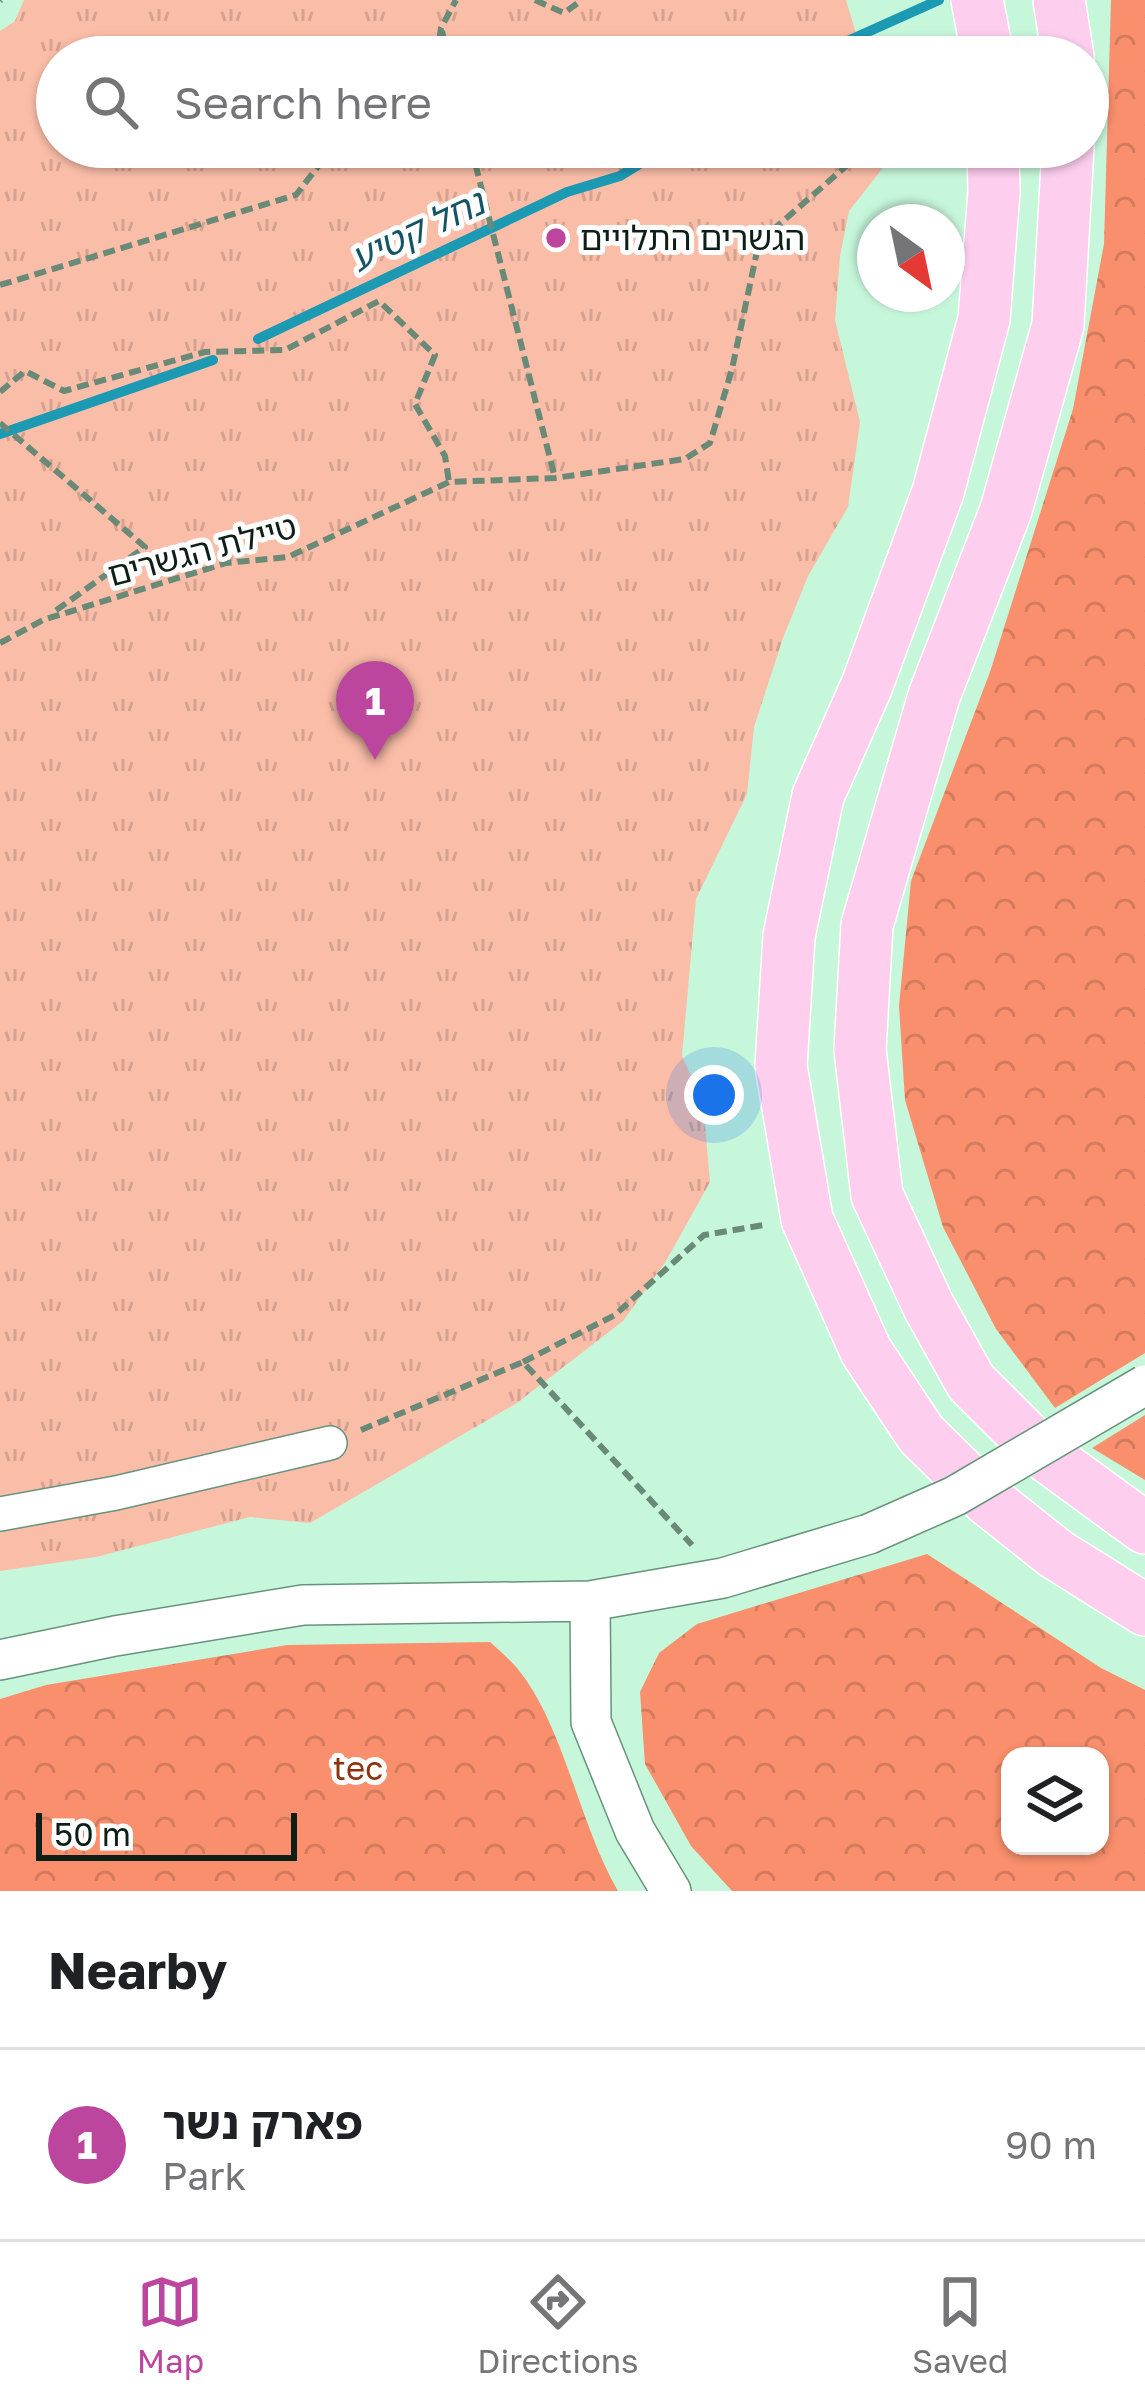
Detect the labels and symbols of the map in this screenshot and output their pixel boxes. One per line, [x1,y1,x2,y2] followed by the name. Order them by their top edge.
[343,179,493,279] water label: נחל קטיע
[857,204,965,312] north arrow
[580,218,805,257] place label: הגשרים התלויים
[543,225,569,251] marker: הגשרים התלויים
[103,506,300,593] street label: טיילת הגשרים
[336,661,414,760] pin: 1
[684,1065,744,1125] your location
[333,1748,383,1787] park label: tec
[36,1807,297,1860] scale bar

